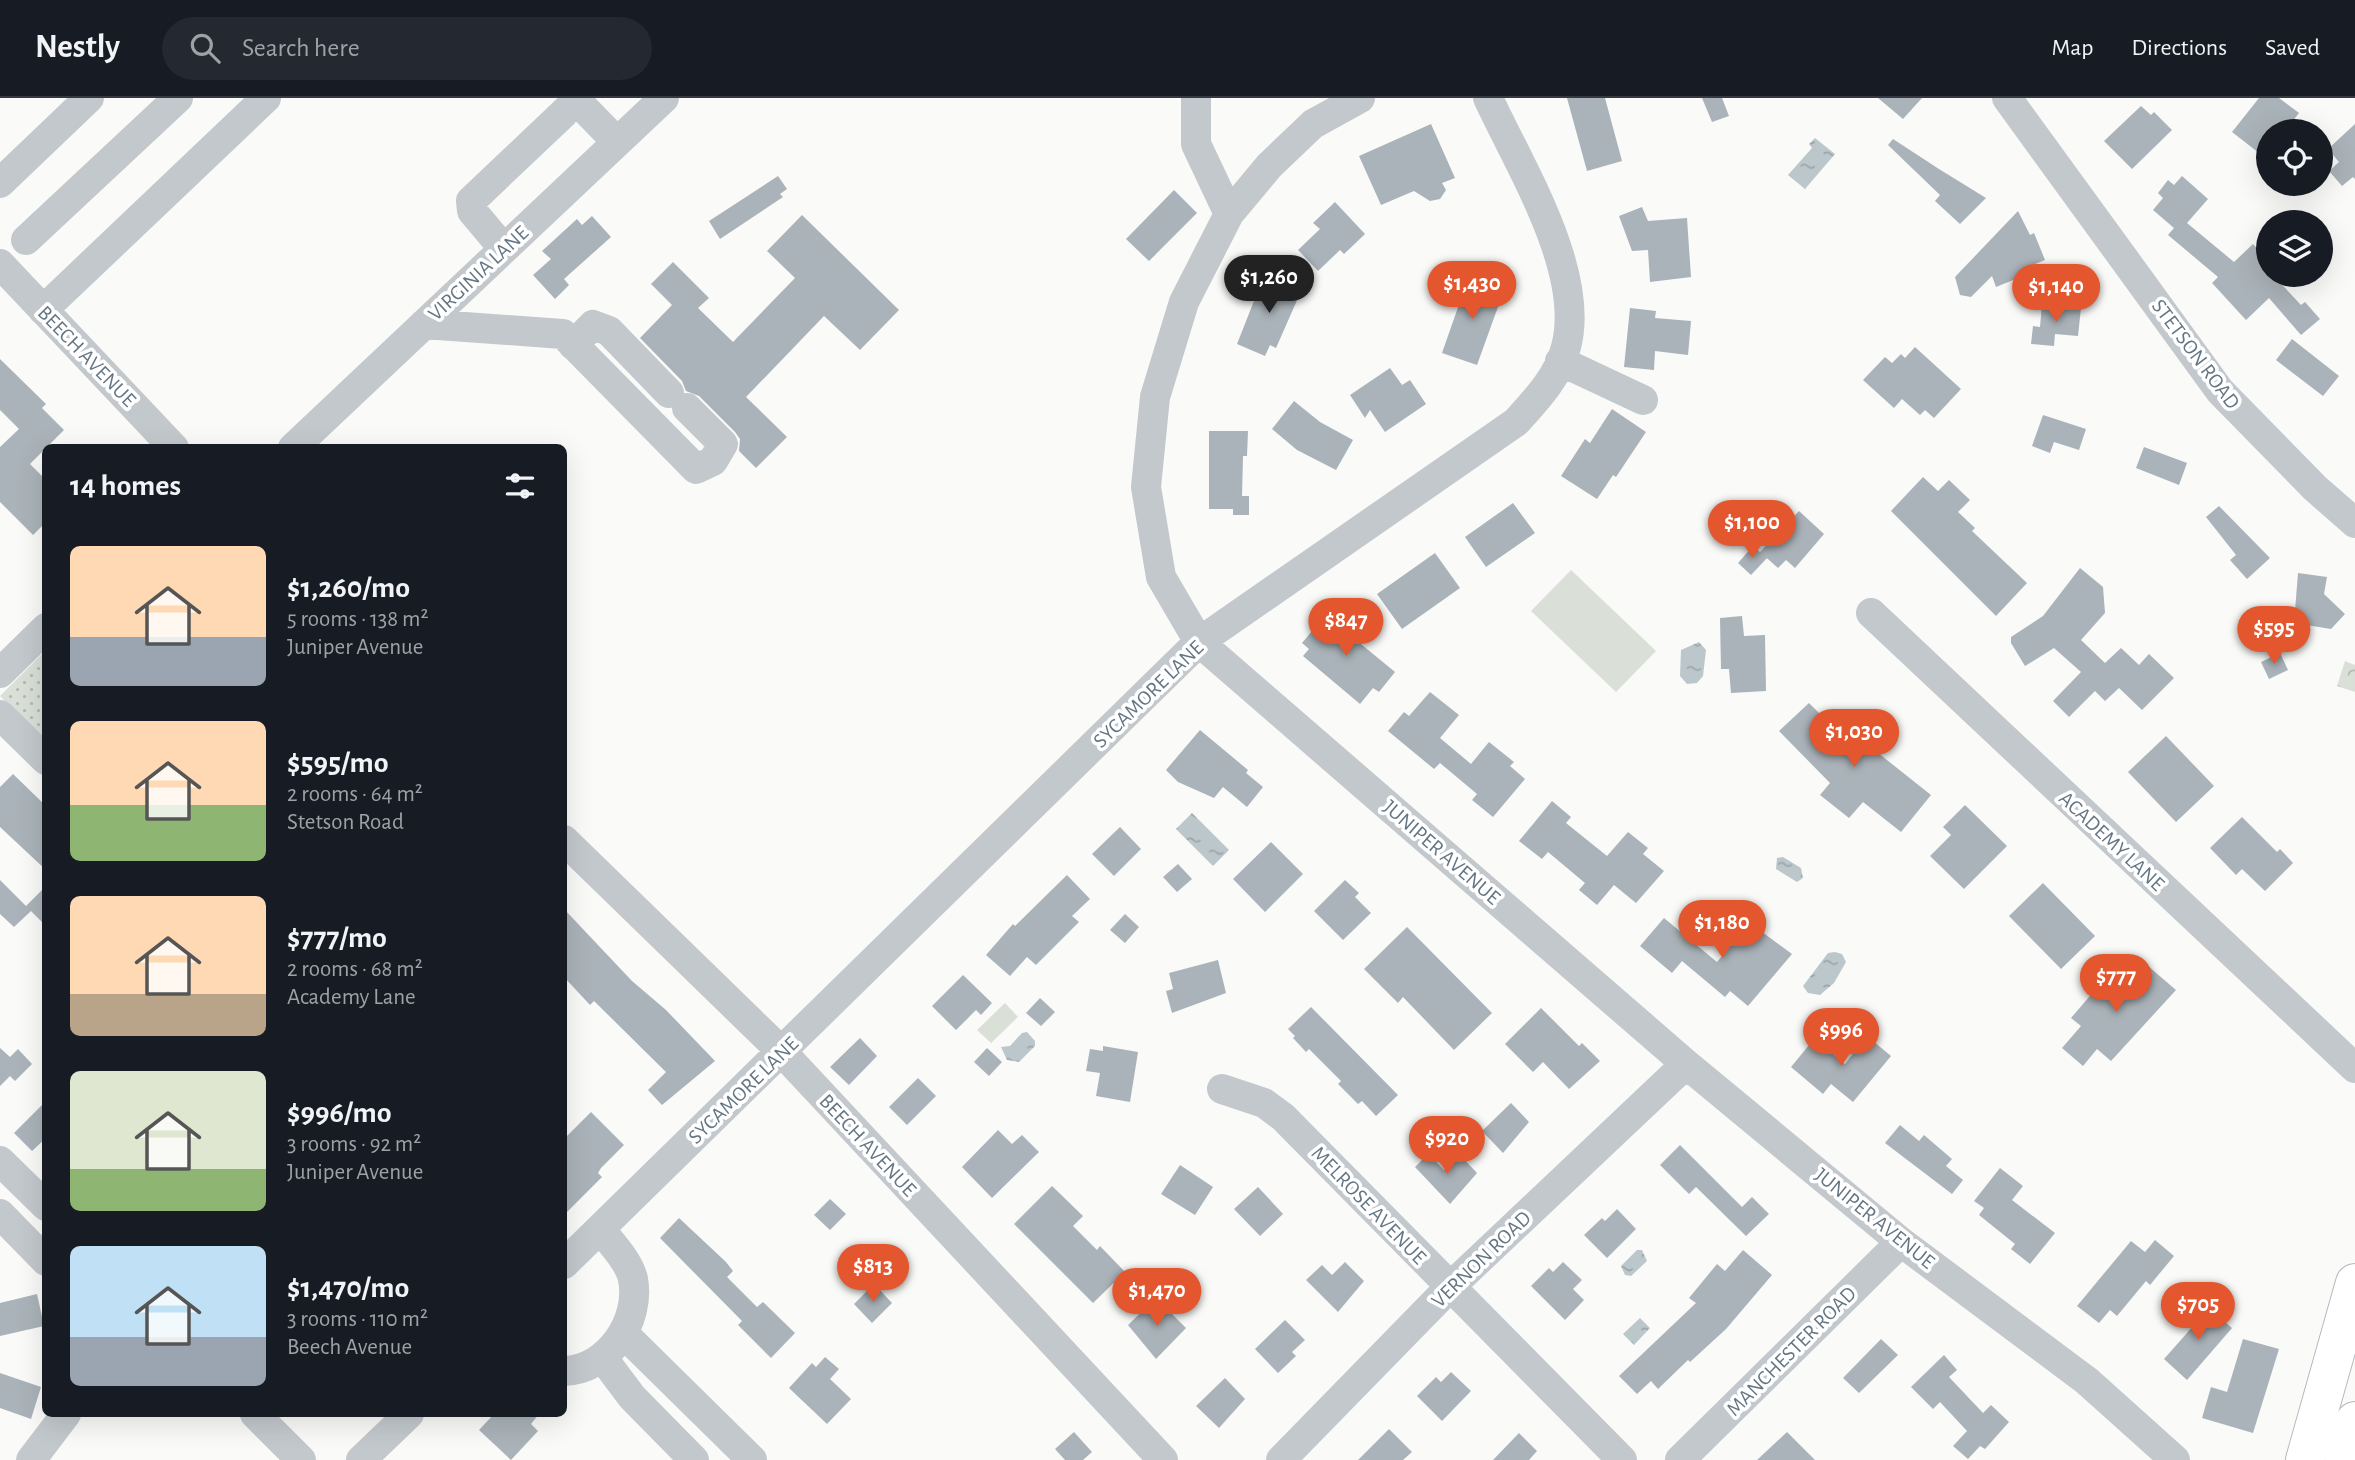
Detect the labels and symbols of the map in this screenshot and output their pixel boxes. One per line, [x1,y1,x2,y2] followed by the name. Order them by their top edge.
[424,222,532,325] street label: VIRGINIA LANE
[1212,256,1326,315] pin: $1,260
[1415,262,1529,321] pin: $1,430
[1999,264,2113,324] pin: $1,140
[2148,296,2243,413] street label: STETSON ROAD
[34,302,140,411] street label: BEECH AVENUE
[1695,500,1809,560] pin: $1,100
[1305,598,1387,658] pin: $847
[2233,606,2315,666] pin: $595
[1089,637,1207,752] street label: SYCAMORE LANE
[1797,710,1911,769] pin: $1,030
[2055,788,2168,895] street label: ACADEMY LANE
[1379,796,1504,909] street label: JUNIPER AVENUE
[1665,900,1779,960] pin: $1,180
[2075,954,2157,1014] pin: $777
[1800,1009,1882,1068] pin: $996
[684,1033,802,1148] street label: SYCAMORE LANE
[815,1090,920,1200] street label: BEECH AVENUE
[1406,1116,1488,1176] pin: $920
[1307,1142,1430,1268] street label: MELROSE AVENUE
[1811,1164,1938,1273] street label: JUNIPER AVENUE
[1428,1207,1535,1312] street label: VERNON ROAD
[832,1244,914,1304] pin: $813
[1100,1268,1214,1328] pin: $1,470
[2157,1282,2239,1342] pin: $705
[1723,1283,1860,1420] street label: MANCHESTER ROAD

